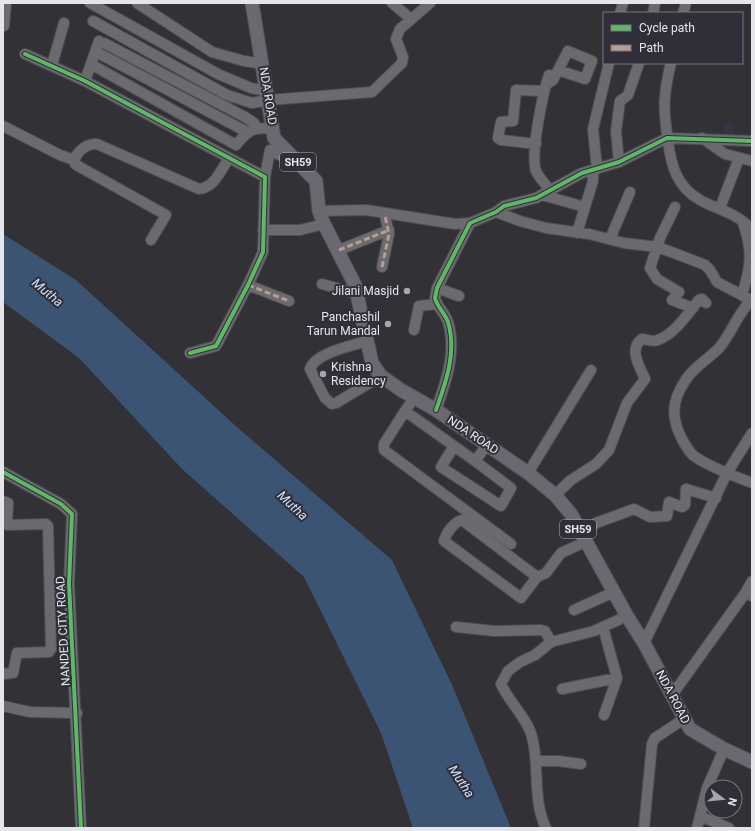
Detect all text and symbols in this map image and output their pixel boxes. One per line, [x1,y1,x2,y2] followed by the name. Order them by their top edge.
[603,12,743,64] legend
[639,21,695,35] text: Cycle path
[639,41,664,55] text: Path
[257,66,279,126] street label: NDA ROAD
[280,153,316,171] road number: SH59
[29,275,66,310] water label: Mutha
[332,284,399,298] place label: Jilani Masjid
[402,286,412,296] marker: Jilani Masjid
[307,310,380,338] place label: Panchashil Tarun Mandal
[383,319,393,329] marker: Panchashil Tarun Mandal
[331,360,386,388] place label: Krishna Residency
[318,369,328,379] marker: Krishna Residency
[445,413,501,457] street label: NDA ROAD
[274,488,311,523] water label: Mutha
[560,520,596,538] road number: SH59
[53,576,73,686] street label: NANDED CITY ROAD
[653,668,693,726] street label: NDA ROAD
[446,762,478,801] water label: Mutha
[703,779,743,819] north arrow
[725,796,739,807] text: N

